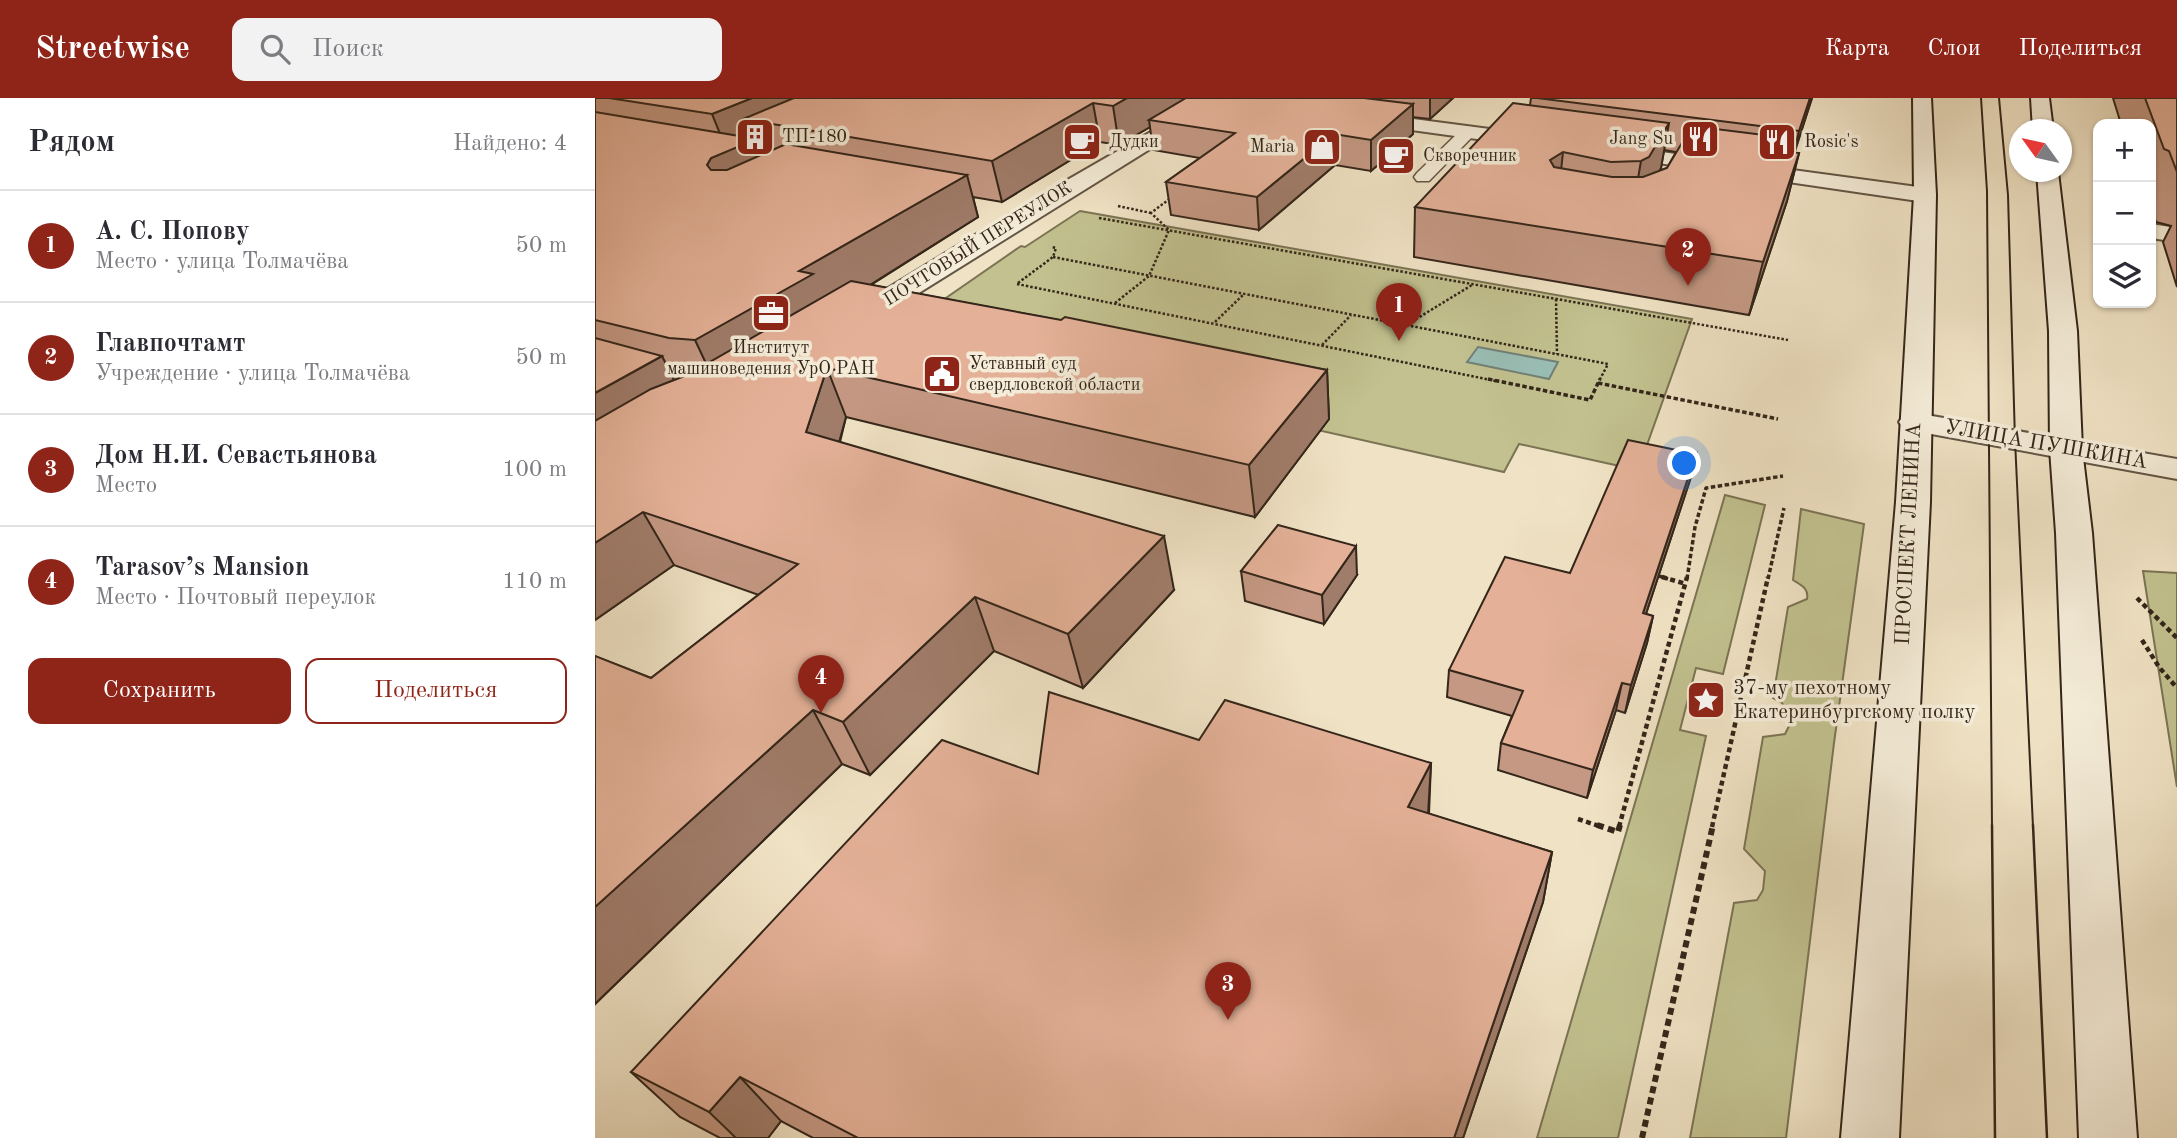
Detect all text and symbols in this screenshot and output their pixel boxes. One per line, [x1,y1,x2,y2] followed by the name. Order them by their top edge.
[232,18,722,81] search box
[256,30,294,68] icon: search
[35,33,190,66] text: Streetwise
[312,36,384,62] text: Поиск
[1825,37,1890,61] text: Карта
[1928,37,1981,61] text: Слои
[2019,37,2142,61] text: Поделиться
[734,116,776,158] building icon: ТП-180
[1679,118,1721,160] restaurant icon: Jang Su
[2009,119,2072,182] north arrow
[2093,119,2156,308] map controls
[2093,119,2156,182] button: +
[1061,121,1103,163] cafe icon: Дудки
[1756,121,1798,163] restaurant icon: Rosic's
[1301,126,1343,168] shop icon: Maria
[28,128,115,158] text: Рядом
[782,128,847,146] place label: ТП-180
[1609,130,1673,148] place label: Jang Su
[453,132,567,155] text: Найдено: 4
[1109,133,1159,151] place label: Дудки
[1804,133,1859,151] place label: Rosic's
[1375,135,1417,177] cafe icon: Скворечник
[1250,138,1295,156] place label: Maria
[1423,147,1517,165] place label: Скворечник
[879,175,1075,309] street label: ПОЧТОВЫЙ ПЕРЕУЛОК
[2093,182,2156,245] button: −
[95,219,250,245] text: А. С. Попову
[1665,228,1711,286] pin: 2
[44,234,58,257] text: 1
[516,234,567,257] text: 50 m
[2093,245,2156,308] button: layers
[95,250,349,273] text: Место · улица Толмачёва
[1376,283,1422,341] pin: 1
[750,292,792,334] office icon: Институт машиноведения УрО РАН
[95,331,246,357] text: Главпочтамт
[667,339,875,378] place label: Институт машиноведения УрО РАН
[44,346,58,369] text: 2
[516,346,567,369] text: 50 m
[921,353,963,395] public building icon: Уставный суд свердловской области
[969,355,1140,394] place label: Уставный суд свердловской области
[95,362,410,385] text: Учреждение · улица Толмачёва
[1943,417,2149,473] street label: УЛИЦА ПУШКИНА
[1893,422,1925,646] street label: ПРОСПЕКТ ЛЕНИНА
[95,443,377,469] text: Дом Н.И. Севастьянова
[1667,446,1701,480] your location
[44,458,58,481] text: 3
[502,458,567,481] text: 100 m
[95,474,157,497] text: Место
[95,555,309,581] text: Tarasov’s Mansion
[44,570,58,593] text: 4
[502,570,567,593] text: 110 m
[95,586,376,609] text: Место · Почтовый переулок
[798,655,844,713] pin: 4
[28,658,291,724] button: Сохранить
[305,658,567,724] button: Поделиться
[1733,678,1976,723] place label: 37-му пехотному Екатеринбургскому полку
[1685,679,1727,721] place icon: 37-му пехотному Екатеринбургскому полку
[1205,962,1251,1020] pin: 3

